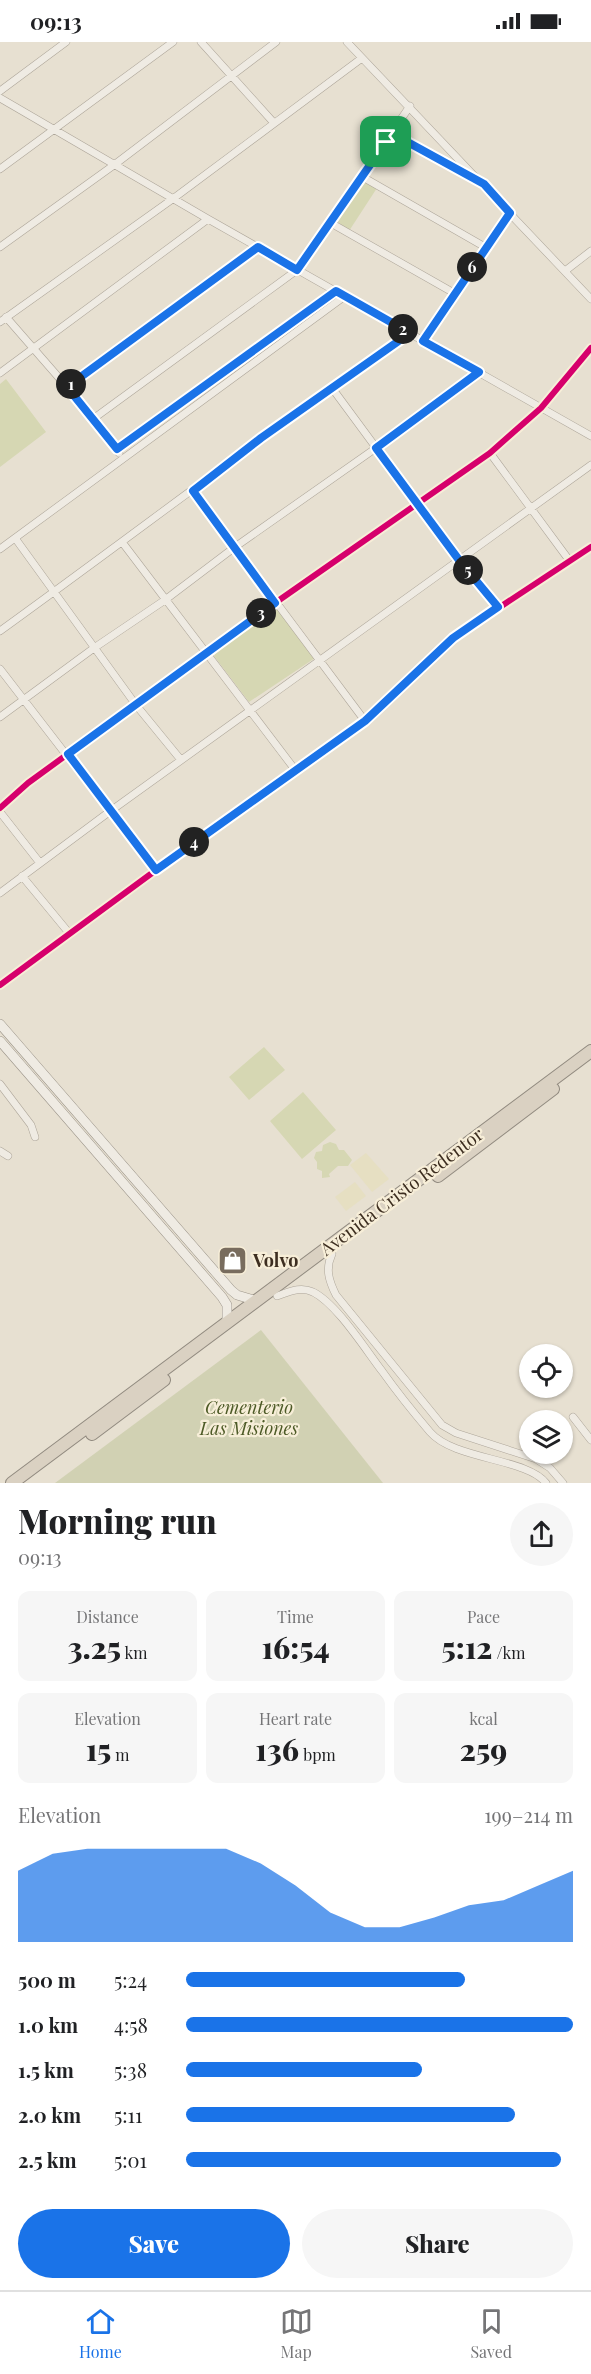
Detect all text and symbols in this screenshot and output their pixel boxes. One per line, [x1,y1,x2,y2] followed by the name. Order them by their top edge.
[30,6,82,36] text: 09:13
[360,116,411,167] pin
[369,125,402,158] icon: arrive
[457,252,487,282] pin: 6
[468,256,476,277] text: 6
[388,314,418,344] pin: 2
[399,318,407,339] text: 2
[56,369,86,399] pin: 1
[68,373,74,394] text: 1
[453,555,483,585] pin: 5
[464,559,472,580] text: 5
[246,598,276,628] pin: 3
[257,602,265,623] text: 3
[179,827,209,857] pin: 4
[190,831,198,852] text: 4
[314,1122,488,1261] street label: Avenida Cristo Redentor
[216,1245,248,1277] shop icon: Volvo
[252,1248,298,1272] place label: Volvo
[519,1344,573,1464] map controls
[519,1344,573,1398] button: locate
[199,1395,298,1440] park label: Cementerio Las Misiones
[519,1410,573,1464] button: layers
[18,1498,217,1542] text: Morning run
[510,1503,573,1566] button: share
[18,1543,62,1570] text: 09:13
[76,1606,139,1627] text: Distance
[277,1606,314,1627] text: Time
[467,1606,500,1627] text: Pace
[67,1627,121,1667] text: 3.25
[261,1627,330,1667] text: 16:54
[442,1627,493,1667] text: 5:12
[121,1642,148,1663] text: km
[493,1642,525,1663] text: /km
[74,1708,141,1729] text: Elevation
[259,1708,332,1729] text: Heart rate
[469,1708,498,1729] text: kcal
[86,1729,111,1769] text: 15
[255,1729,299,1769] text: 136
[460,1729,507,1769] text: 259
[111,1744,129,1765] text: m
[299,1744,336,1765] text: bpm
[18,1801,101,1828] text: Elevation
[484,1801,573,1828] text: 199–214 m
[18,1966,76,1993] text: 500 m
[114,1966,147,1993] text: 5:24
[18,2011,78,2038] text: 1.0 km
[114,2011,148,2038] text: 4:58
[18,2056,74,2083] text: 1.5 km
[114,2056,147,2083] text: 5:38
[18,2101,81,2128] text: 2.0 km
[114,2101,142,2128] text: 5:11
[18,2146,77,2173] text: 2.5 km
[114,2146,147,2173] text: 5:01
[18,2209,290,2278] button: Save
[302,2209,573,2278] button: Share
[79,2305,122,2362] tab: Home
[280,2305,313,2362] tab: Map
[470,2305,512,2362] tab: Saved

